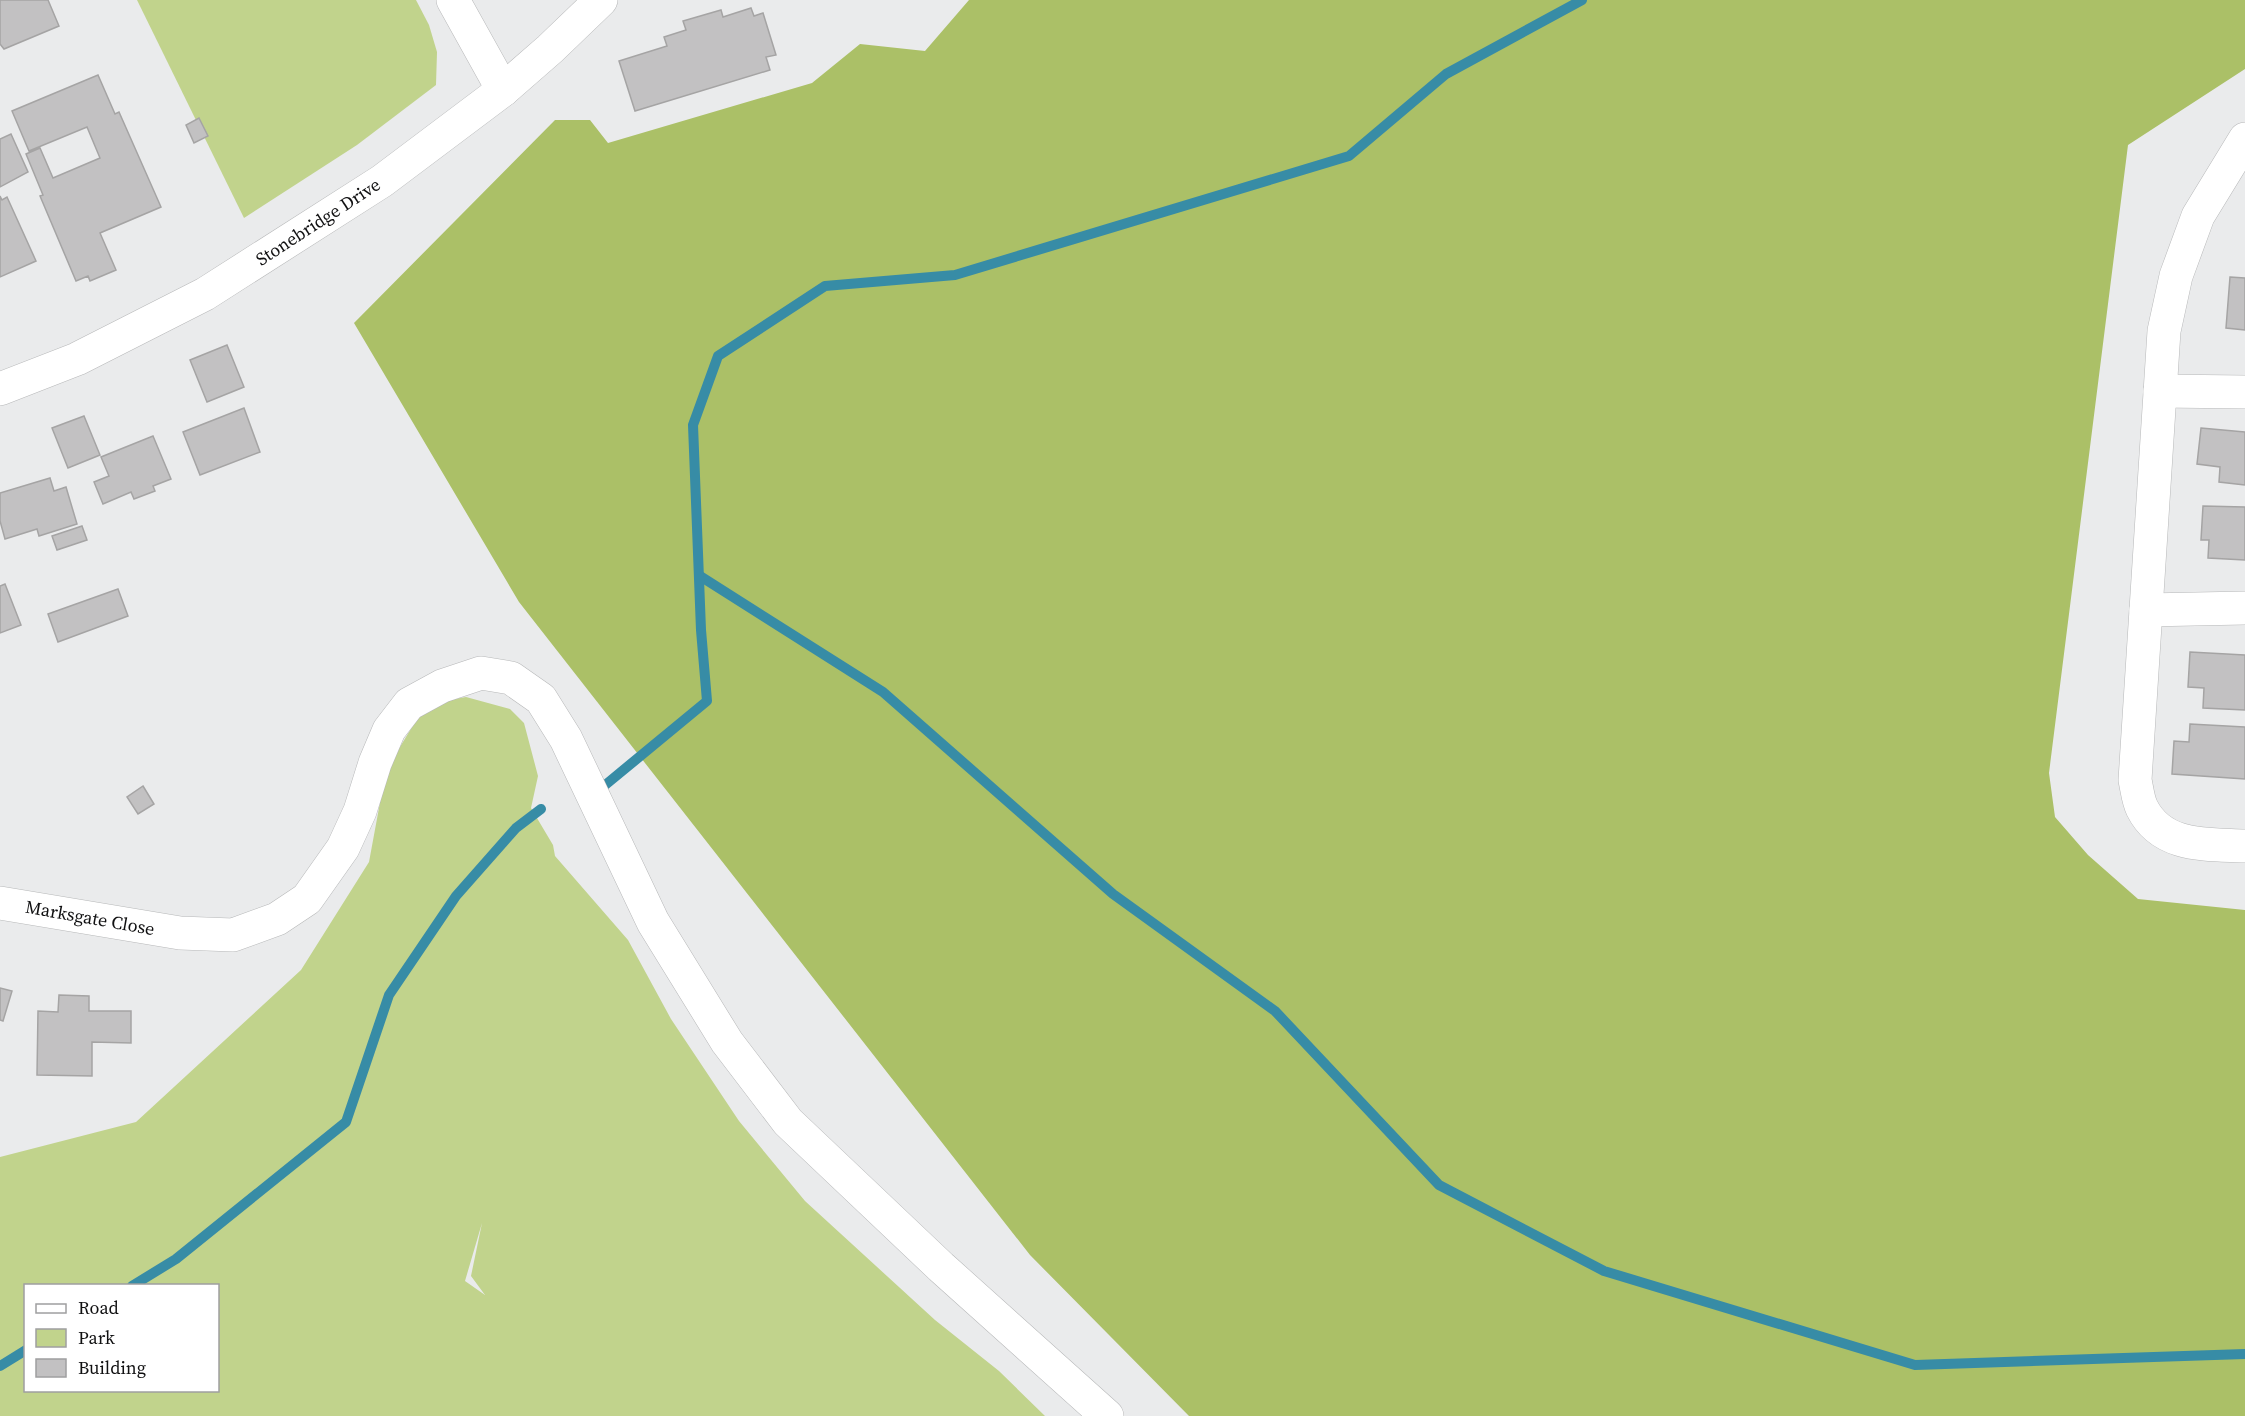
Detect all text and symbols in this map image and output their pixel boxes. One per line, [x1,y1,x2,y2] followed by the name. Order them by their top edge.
[251,172,385,271] street label: Stonebridge Drive
[24,894,157,941] street label: Marksgate Close
[24,1284,219,1392] legend
[78,1295,119,1320] text: Road
[78,1325,115,1350] text: Park
[78,1355,146,1380] text: Building

